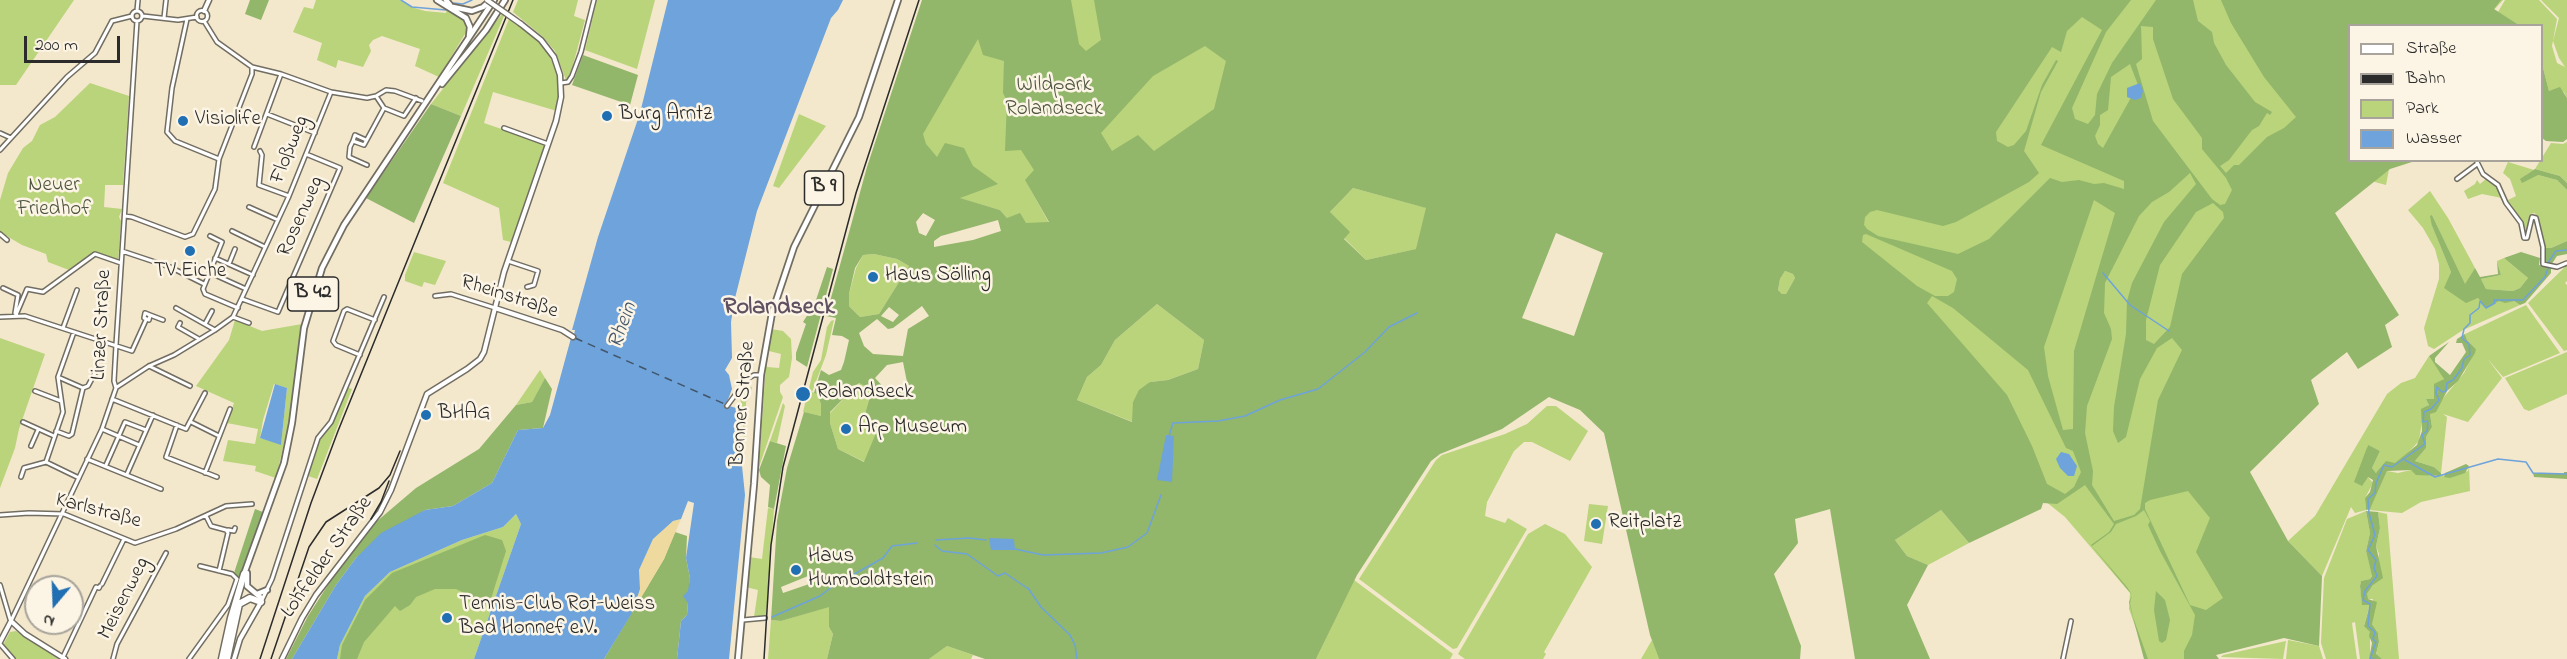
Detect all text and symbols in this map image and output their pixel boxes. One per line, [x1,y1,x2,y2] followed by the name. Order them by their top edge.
[27,24,123,62] scale bar
[2348,24,2543,162] legend
[35,33,78,59] text: 200 m
[2406,36,2456,62] text: Straße
[2406,66,2445,92] text: Bahn
[1005,74,1103,124] park label: Wildpark Rolandseck
[2406,96,2439,122] text: Park
[619,103,712,129] place label: Burg Arntz
[195,108,261,134] place label: Visiolife
[600,109,614,123] marker: Burg Arntz
[266,112,316,188] street label: Floßweg
[176,114,190,128] marker: Visiolife
[2406,126,2462,152] text: Wasser
[804,171,844,205] road number: B 9
[273,173,331,261] street label: Rosenweg
[17,174,91,224] park label: Neuer Friedhof
[183,244,197,258] marker: TV Eiche
[154,260,226,286] place label: TV Eiche
[885,264,991,290] place label: Haus Sölling
[88,269,118,381] street label: Linzer Straße
[457,270,561,326] street label: Rheinstraße
[866,270,880,284] marker: Haus Sölling
[288,277,338,311] road number: B 42
[723,295,835,323] district label: Rolandseck
[604,299,644,353] water label: Rhein
[726,340,762,468] street label: Bonner Straße
[816,381,914,407] place label: Rolandseck
[794,385,812,403] marker: Rolandseck
[438,402,490,428] place label: BHAG
[419,408,433,422] marker: BHAG
[858,416,967,442] place label: Arp Museum
[839,422,853,436] marker: Arp Museum
[52,488,144,536] street label: Karlstraße
[277,492,379,624] street label: Lohfelder Straße
[1608,511,1681,537] place label: Reitplatz
[1589,517,1603,531] marker: Reitplatz
[808,545,933,595] place label: Haus Humboldtstein
[94,554,156,644] street label: Meisenweg
[789,563,803,577] marker: Haus Humboldtstein
[24,575,84,635] north arrow
[459,593,655,643] place label: Tennis-Club Rot-Weiss Bad Honnef e.V.
[40,607,58,633] text: N
[440,611,454,625] marker: Tennis-Club Rot-Weiss Bad Honnef e.V.

